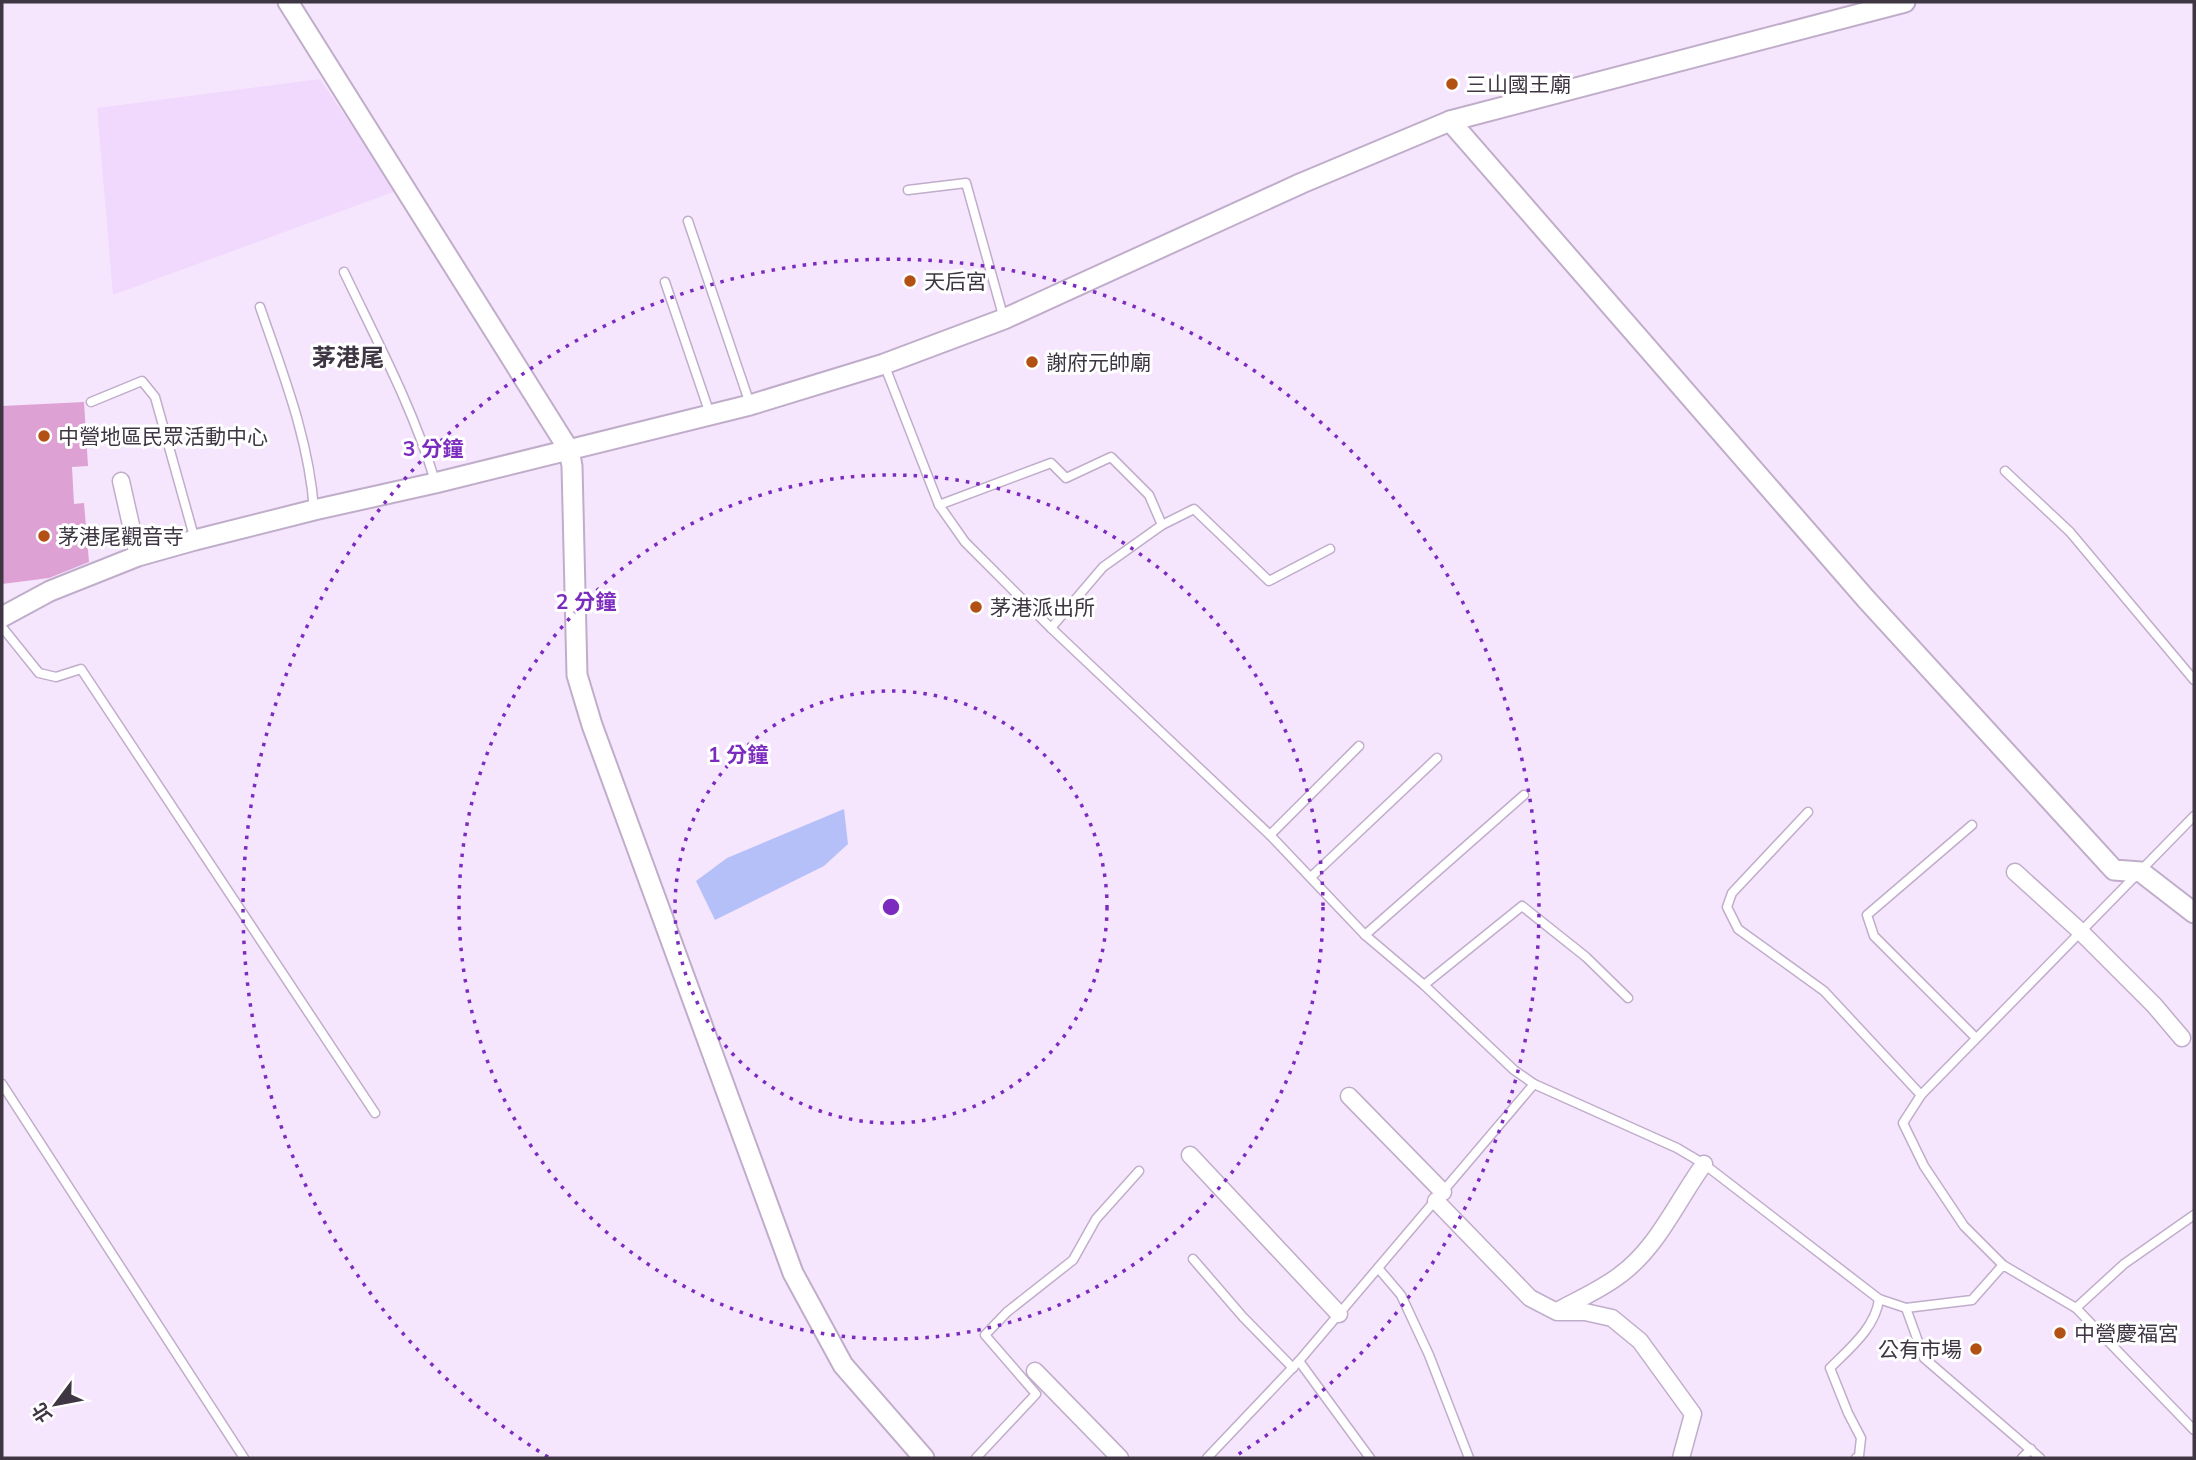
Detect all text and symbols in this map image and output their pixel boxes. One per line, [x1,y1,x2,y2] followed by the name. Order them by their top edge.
[1466,71,1571,97] place label: 三山國王廟
[1444,76,1460,92] marker: 三山國王廟
[924,268,987,294] place label: 天后宮
[902,273,918,289] marker: 天后宮
[312,342,384,372] district label: 茅港尾
[1046,349,1151,375] place label: 謝府元帥廟
[1024,354,1040,370] marker: 謝府元帥廟
[58,423,268,449] place label: 中營地區民眾活動中心
[36,428,52,444] marker: 中營地區民眾活動中心
[403,435,463,461] text: 3 分鐘
[58,523,184,549] place label: 茅港尾觀音寺
[36,528,52,544] marker: 茅港尾觀音寺
[556,588,616,614] text: 2 分鐘
[990,594,1095,620] place label: 茅港派出所
[968,599,984,615] marker: 茅港派出所
[708,741,768,767] text: 1 分鐘
[879,895,903,919] centre of rings
[2074,1320,2179,1346] place label: 中營慶福宮
[2052,1325,2068,1341] marker: 中營慶福宮
[1878,1336,1962,1362] place label: 公有市場
[1968,1341,1984,1357] marker: 公有市場
[21,1369,91,1439] north arrow
[26,1399,57,1427] text: 北

